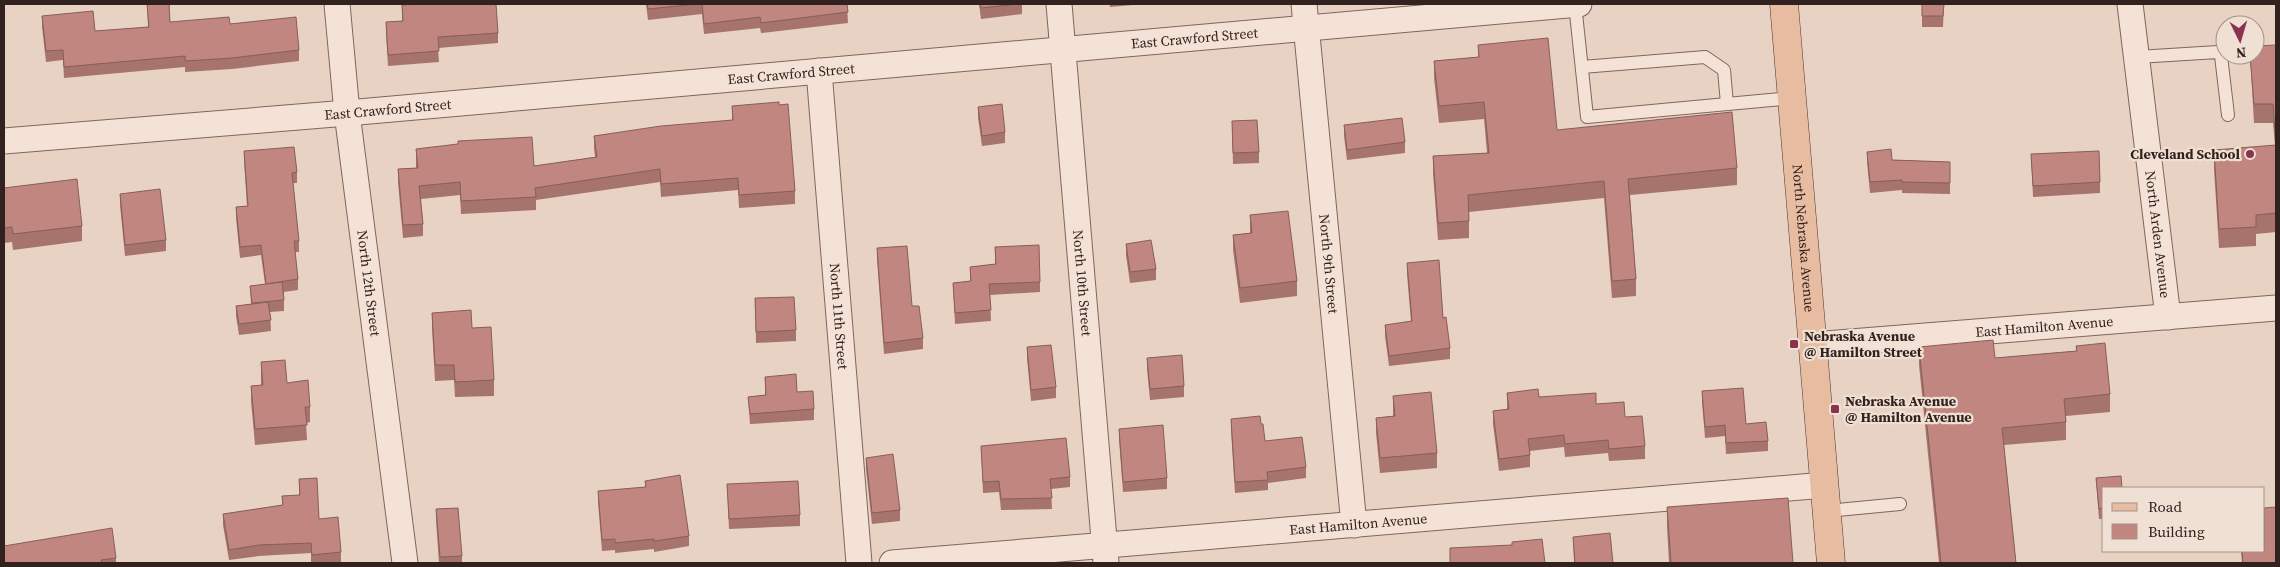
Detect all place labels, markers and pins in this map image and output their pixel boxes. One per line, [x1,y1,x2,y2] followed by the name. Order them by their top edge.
[2130,144,2240,164] place label: Cleveland School
[2244,148,2256,160] marker: Cleveland School
[1804,326,1923,362] place label: Nebraska Avenue @ Hamilton Street
[1788,338,1800,350] marker: Nebraska Avenue @ Hamilton Street
[1845,391,1972,427] place label: Nebraska Avenue @ Hamilton Avenue
[1829,403,1841,415] marker: Nebraska Avenue @ Hamilton Avenue

